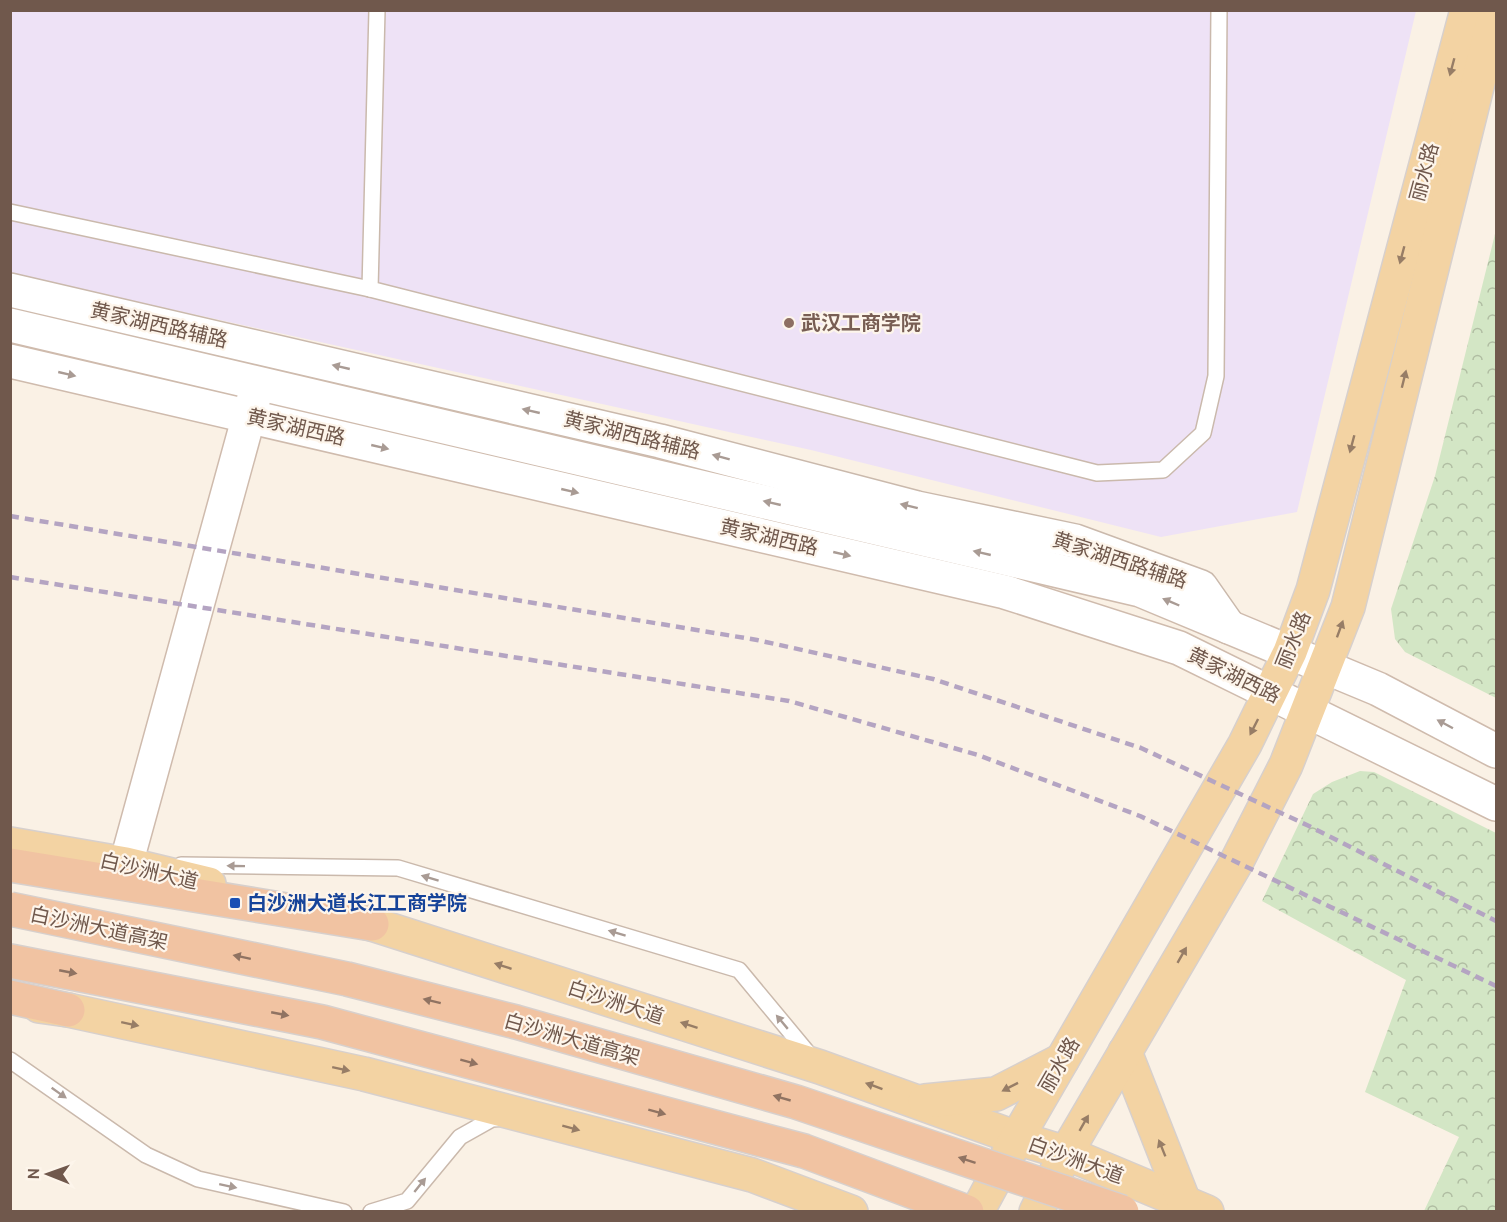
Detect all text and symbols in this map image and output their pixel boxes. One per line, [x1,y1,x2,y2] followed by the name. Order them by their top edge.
[1447,58,1456,76] one-way arrow
[1405,140,1443,204] street label: 丽水路
[1396,246,1406,265] one-way arrow
[88,298,230,352] street label: 黄家湖西路辅路
[801,311,921,335] place label: 武汉工商学院
[782,316,796,330] marker: 武汉工商学院
[332,362,350,372] one-way arrow
[58,370,77,379] one-way arrow
[1400,370,1410,388] one-way arrow
[245,404,347,450] street label: 黄家湖西路
[522,406,540,416] one-way arrow
[561,406,703,464] street label: 黄家湖西路辅路
[1346,435,1356,453] one-way arrow
[371,442,389,452] one-way arrow
[711,452,729,461] one-way arrow
[561,487,580,496] one-way arrow
[763,498,781,508] one-way arrow
[900,501,918,511] one-way arrow
[718,514,820,560] street label: 黄家湖西路
[1050,527,1190,593] street label: 黄家湖西路辅路
[973,547,992,557] one-way arrow
[833,550,851,560] one-way arrow
[1161,597,1179,607] one-way arrow
[1271,608,1315,672] street label: 丽水路
[1336,620,1346,638] one-way arrow
[1184,642,1284,708] street label: 黄家湖西路
[1249,718,1259,735] one-way arrow
[1436,719,1453,729] one-way arrow
[98,848,200,894] street label: 白沙洲大道
[227,861,246,871] one-way arrow
[421,873,439,882] one-way arrow
[247,891,467,915] place label: 白沙洲大道长江工商学院
[228,896,242,910] marker: 白沙洲大道长江工商学院
[28,902,170,954] street label: 白沙洲大道高架
[608,928,626,937] one-way arrow
[1177,947,1188,963] one-way arrow
[232,952,251,961] one-way arrow
[494,961,512,970] one-way arrow
[59,968,78,977] one-way arrow
[565,975,667,1029] street label: 白沙洲大道
[423,995,441,1005] one-way arrow
[501,1008,643,1070] street label: 白沙洲大道高架
[271,1010,290,1019] one-way arrow
[776,1014,789,1030] one-way arrow
[121,1019,139,1029] one-way arrow
[680,1020,698,1029] one-way arrow
[1034,1033,1084,1097] street label: 丽水路
[460,1057,478,1067] one-way arrow
[332,1065,350,1075] one-way arrow
[865,1081,883,1091] one-way arrow
[1001,1082,1018,1092] one-way arrow
[50,1087,66,1099] one-way arrow
[773,1093,791,1103] one-way arrow
[648,1107,666,1117] one-way arrow
[1078,1115,1089,1131] one-way arrow
[562,1124,580,1133] one-way arrow
[1025,1132,1127,1188] street label: 白沙洲大道
[1157,1139,1166,1157] one-way arrow
[18,1144,78,1204] north arrow
[958,1154,976,1164] one-way arrow
[24,1168,43,1180] text: N
[414,1177,426,1192] one-way arrow
[218,1182,237,1191] one-way arrow

